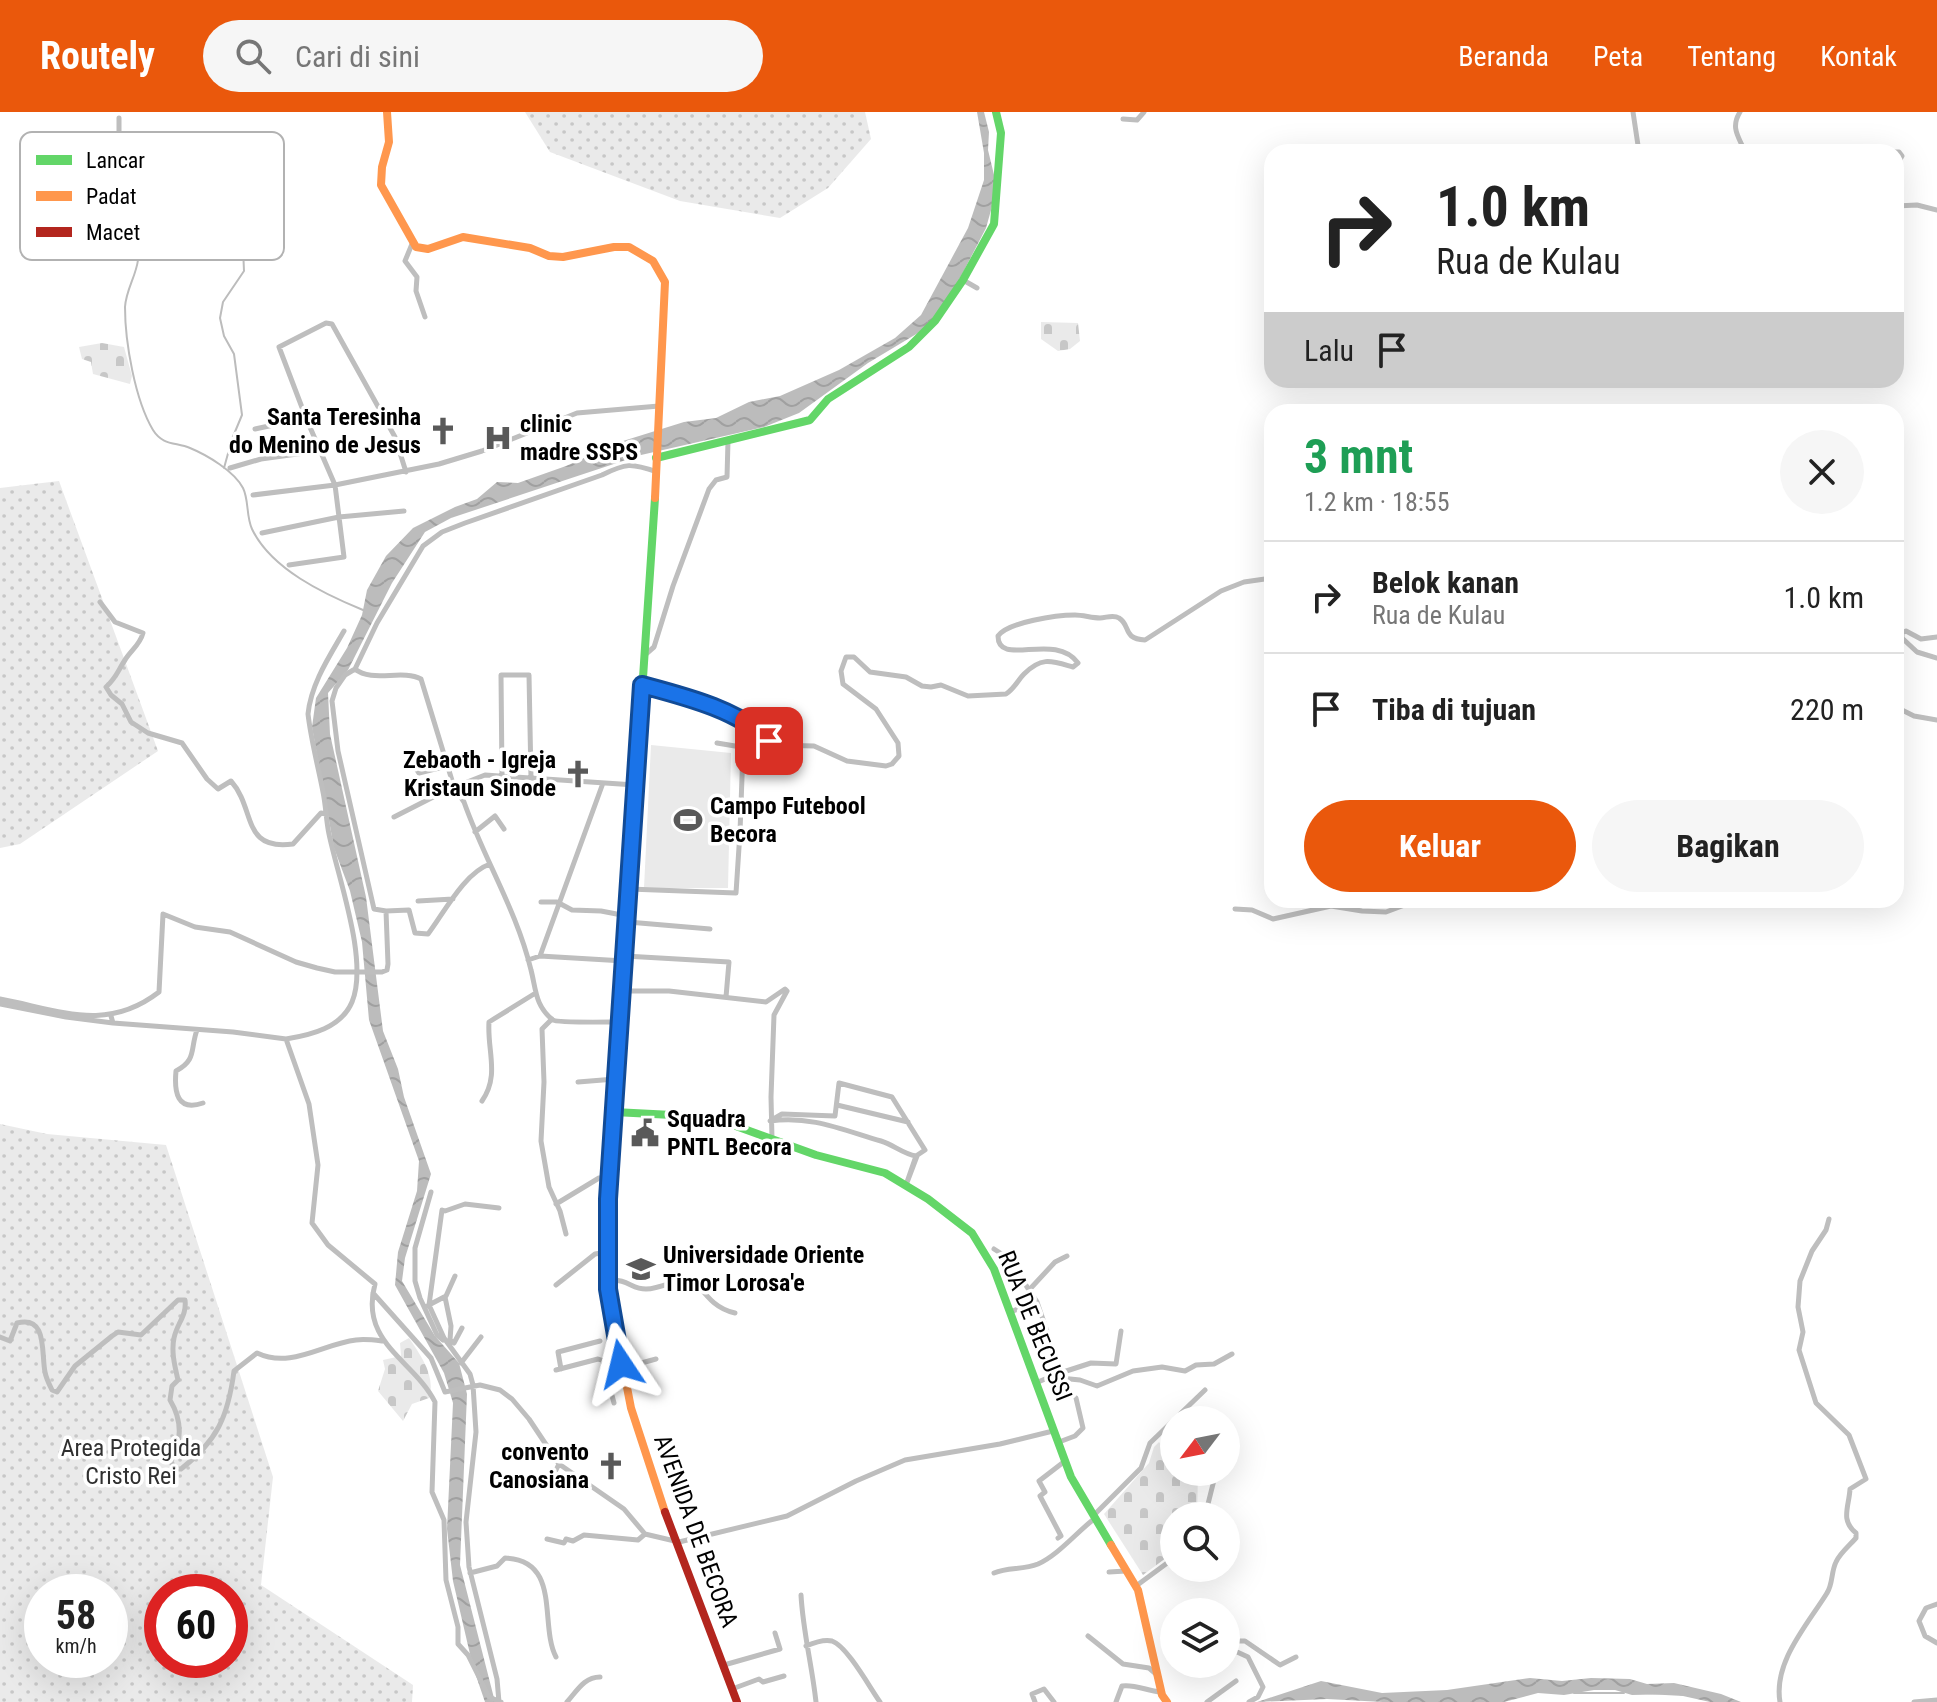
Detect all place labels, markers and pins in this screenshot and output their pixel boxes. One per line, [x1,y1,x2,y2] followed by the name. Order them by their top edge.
[229,403,421,459] place label: Santa Teresinha do Menino de Jesus
[520,410,638,466] place label: clinic madre SSPS
[428,416,458,446] church icon: Santa Teresinha do Menino de Jesus
[483,423,513,453] hospital icon: clinic madre SSPS
[735,707,803,775] pin
[403,746,556,802] place label: Zebaoth - Igreja Kristaun Sinode
[563,759,593,789] church icon: Zebaoth - Igreja Kristaun Sinode
[710,792,866,848] place label: Campo Futebool Becora
[673,805,703,835] sports icon: Campo Futebool Becora
[667,1105,792,1161] place label: Squadra PNTL Becora
[630,1118,660,1148] public building icon: Squadra PNTL Becora
[663,1241,864,1297] place label: Universidade Oriente Timor Lorosa'e
[626,1254,656,1284] school or university icon: Universidade Oriente Timor Lorosa'e
[489,1438,589,1494] place label: convento Canosiana
[596,1451,626,1481] church icon: convento Canosiana

